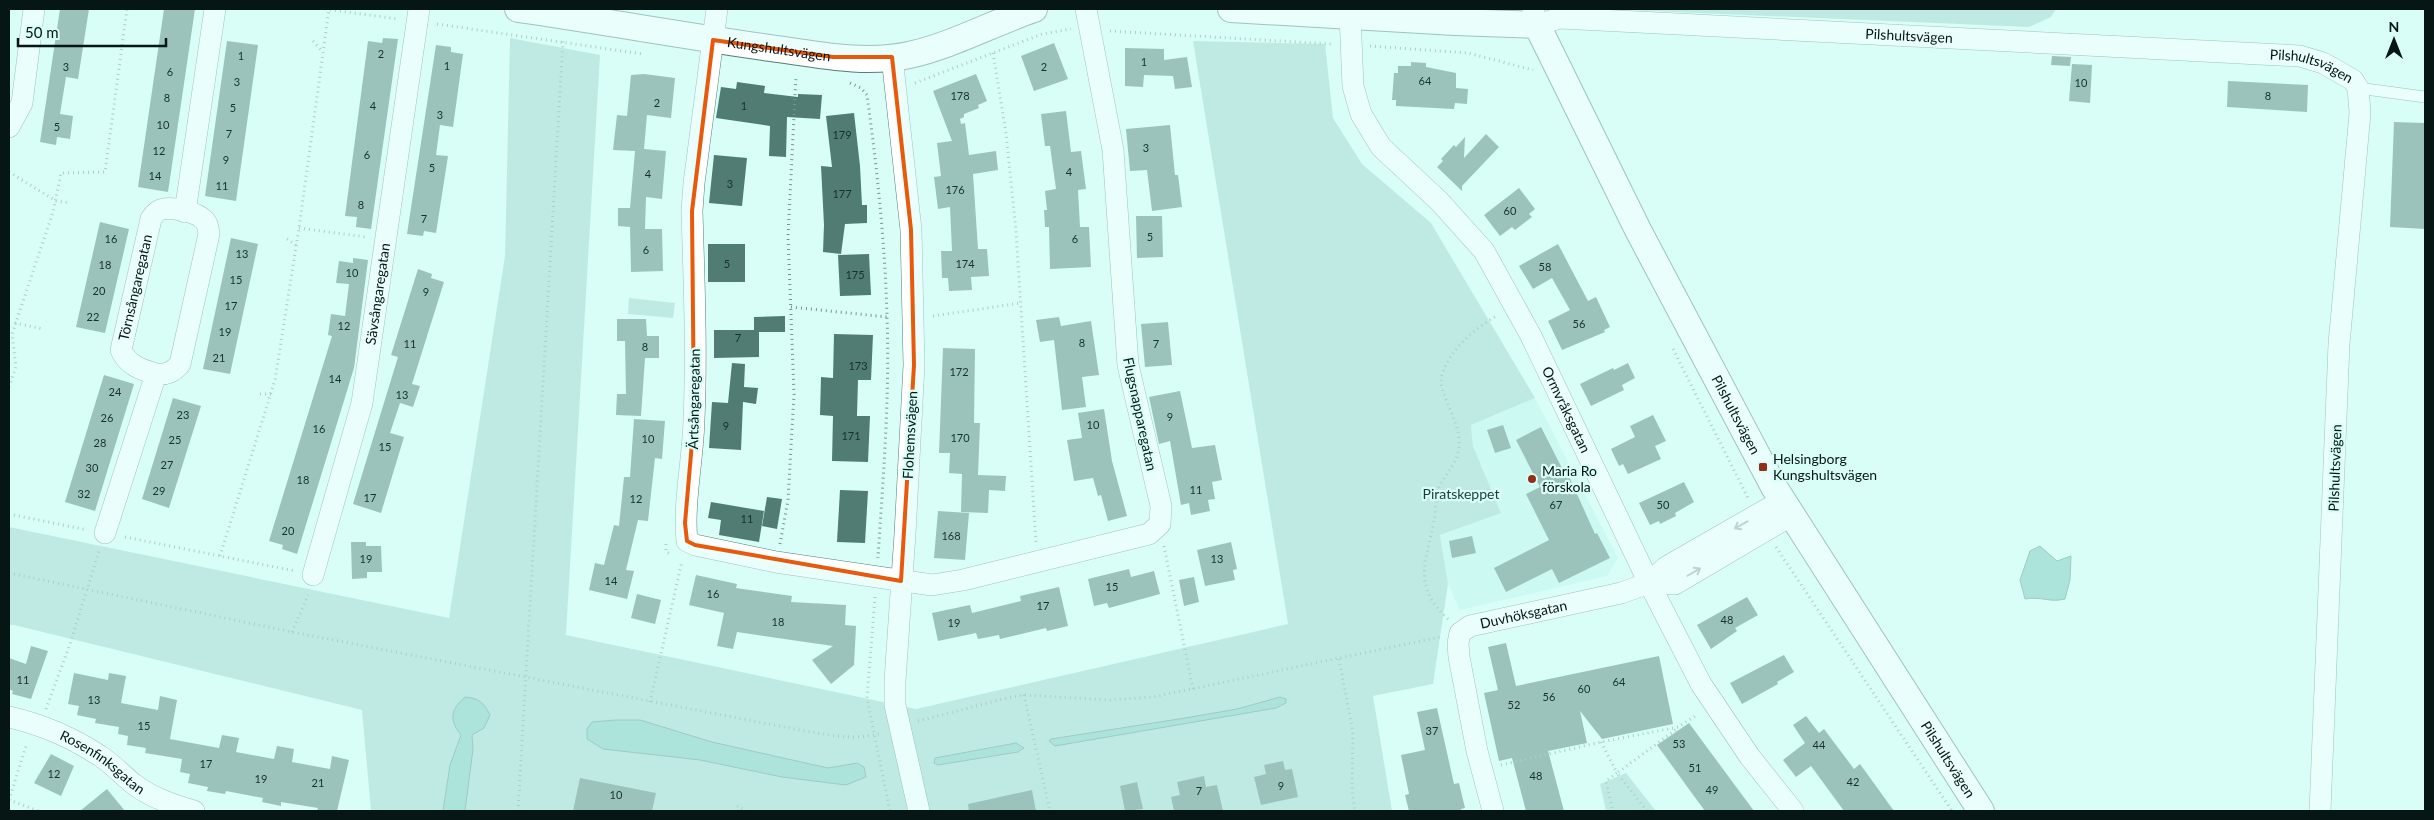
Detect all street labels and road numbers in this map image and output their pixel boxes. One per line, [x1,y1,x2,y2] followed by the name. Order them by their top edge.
[1865,25,1953,46] street label: Pilshultsvägen
[726,33,832,64] street label: Kungshultsvägen
[2269,45,2356,86] street label: Pilshultsvägen
[114,233,155,342] street label: Törnsångaregatan
[362,242,393,346] street label: Sävsångaregatan
[684,348,703,450] street label: Ärtsångaregatan
[1120,355,1161,472] street label: Flugsnapparegatan
[1539,363,1595,455] street label: Ormvråksgatan
[1708,372,1764,457] street label: Pilshultsvägen
[899,391,920,479] street label: Flohemsvägen
[2324,424,2345,512] street label: Pilshultsvägen
[1478,596,1568,632] street label: Duvhöksgatan
[1918,718,1979,801] street label: Pilshultsvägen
[58,726,148,797] street label: Rosenfinksgatan

